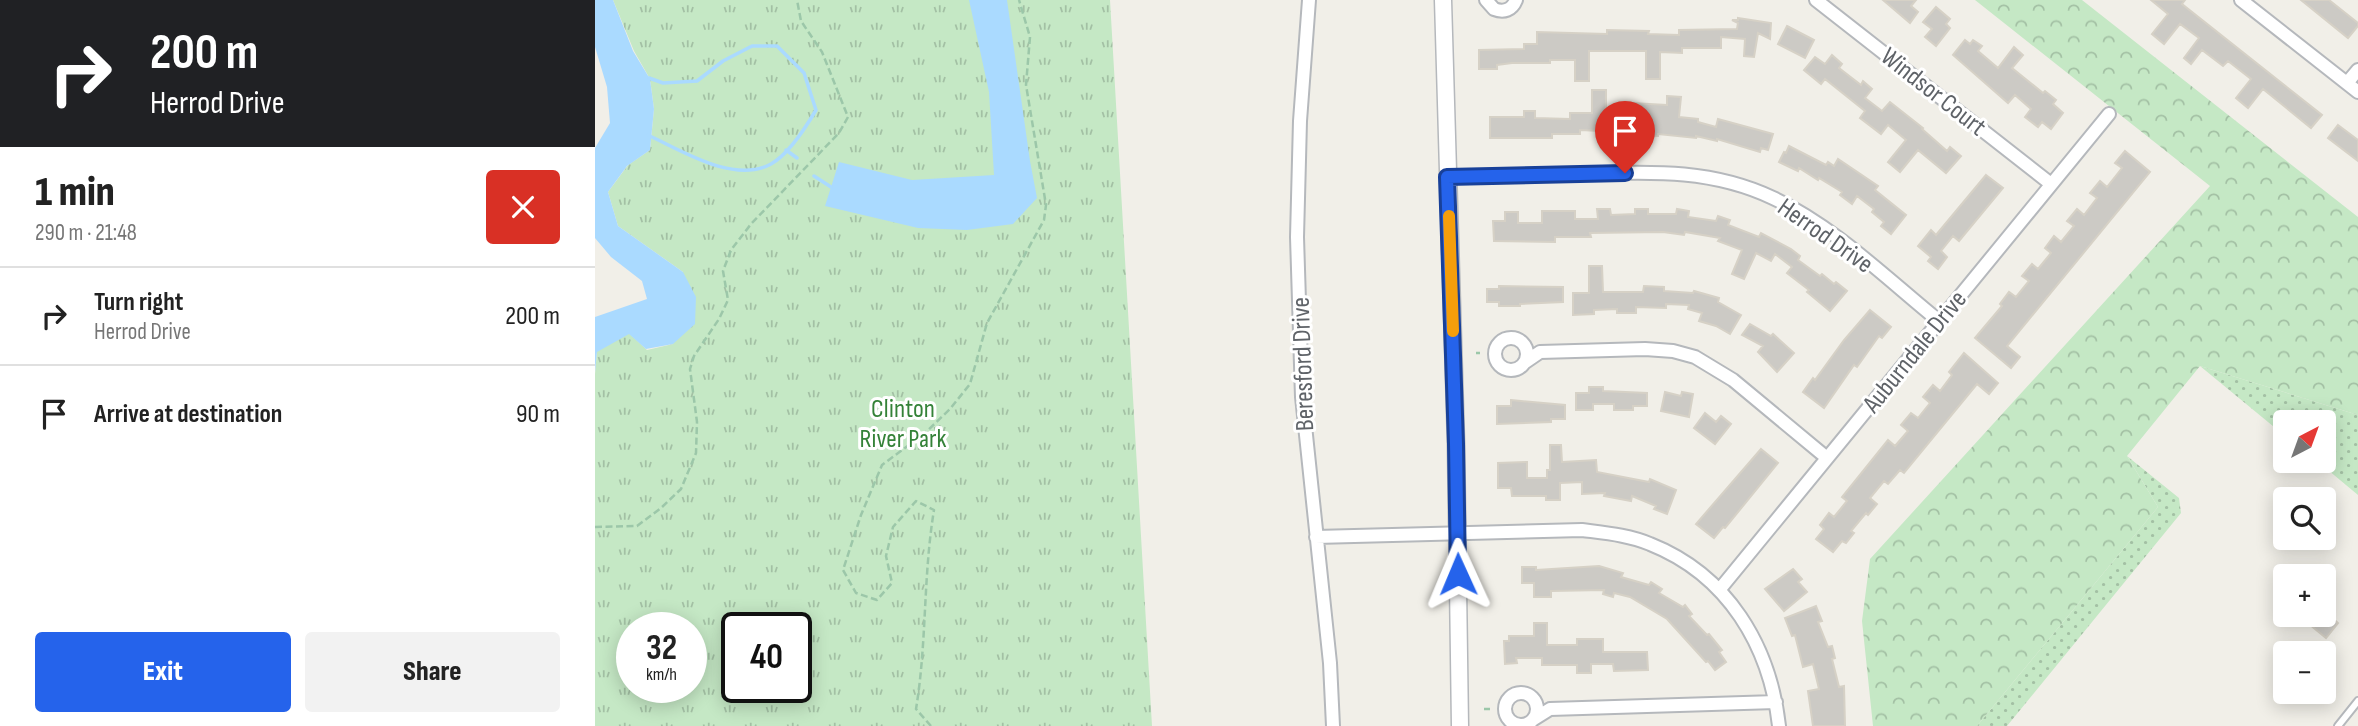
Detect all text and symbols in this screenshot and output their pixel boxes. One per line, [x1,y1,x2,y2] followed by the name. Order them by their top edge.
[150,24,258,83] text: 200 m
[35,28,126,119] icon: right
[1874,41,1992,143] street label: Windsor Court
[150,84,285,123] text: Herrod Drive
[1595,101,1655,173] pin
[1606,112,1644,150] icon: arrive
[35,167,115,218] text: 1 min
[486,170,560,244] button: close
[1771,192,1879,280] street label: Herrod Drive
[35,219,137,247] text: 290 m · 21:48
[1856,285,1974,420] street label: Auburndale Drive
[94,287,183,318] text: Turn right
[1286,296,1321,431] street label: Beresford Drive
[35,297,73,335] icon: right
[505,301,560,332] text: 200 m
[94,318,191,346] text: Herrod Drive
[860,394,946,455] park label: Clinton River Park
[35,395,73,433] icon: arrive
[94,399,282,430] text: Arrive at destination
[516,399,560,430] text: 90 m
[2273,410,2336,472] north arrow
[2273,410,2336,704] map controls
[2273,487,2336,550] button: search
[1421,537,1495,611] position arrow
[2273,564,2336,627] button: +
[721,612,812,703] speed limit sign: 40
[646,627,677,670] text: 32
[35,632,291,712] button: Exit
[305,632,560,712] button: Share
[2273,641,2336,704] button: −
[646,664,677,685] text: km/h

